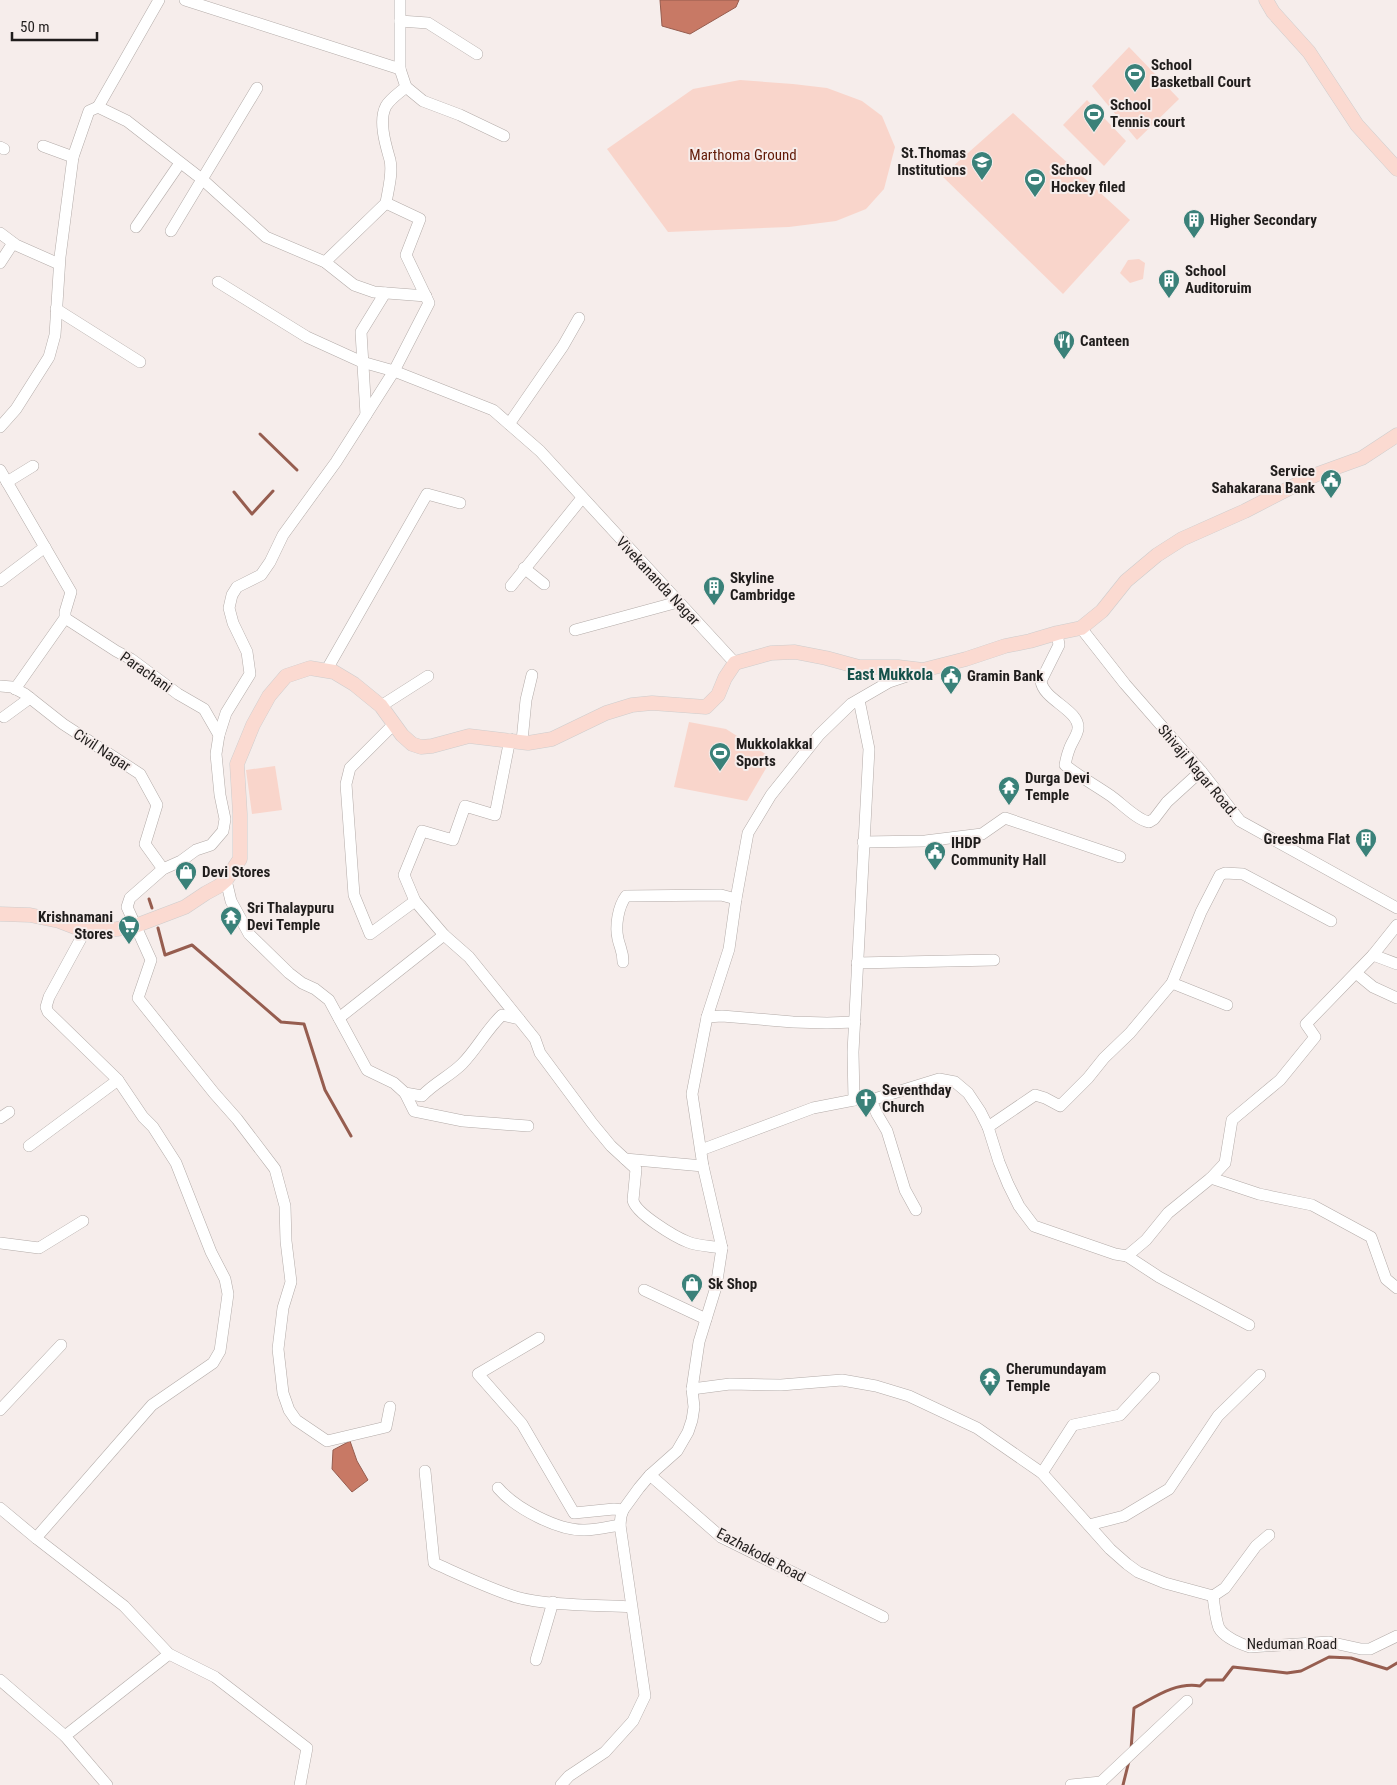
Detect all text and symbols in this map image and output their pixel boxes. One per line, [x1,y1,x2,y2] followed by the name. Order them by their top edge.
[12,10,98,42] scale bar
[20,18,50,36] text: 50 m
[1151,56,1251,91] place label: School Basketball Court
[1123,62,1147,93] sports icon: School Basketball Court
[1110,96,1186,131] place label: School Tennis court
[1082,102,1106,133] sports icon: School Tennis court
[897,144,966,179] place label: St.Thomas Institutions
[689,146,797,164] park label: Marthoma Ground
[970,150,994,181] school or university icon: St.Thomas Institutions
[1051,161,1125,196] place label: School Hockey filed
[1023,167,1047,198] sports icon: School Hockey filed
[1182,208,1206,239] building icon: Higher Secondary
[1210,211,1317,229] place label: Higher Secondary
[1185,262,1252,297] place label: School Auditoruim
[1157,268,1181,299] building icon: School Auditoruim
[1052,329,1076,360] restaurant icon: Canteen
[1080,332,1129,350] place label: Canteen
[1211,462,1316,497] place label: Service Sahakarana Bank
[1319,468,1343,499] public building icon: Service Sahakarana Bank
[612,533,704,629] street label: Vivekananda Nagar
[730,569,795,604] place label: Skyline Cambridge
[702,575,726,606] building icon: Skyline Cambridge
[117,648,175,696] street label: Parachani
[939,664,963,695] public building icon: Gramin Bank
[847,665,934,684] district label: East Mukkola
[967,667,1044,685] place label: Gramin Bank
[1154,721,1242,821] street label: Shivaji Nagar Road.
[70,725,134,775] street label: Civil Nagar
[736,735,813,770] place label: Mukkolakkal Sports
[708,741,732,772] sports icon: Mukkolakkal Sports
[1025,769,1090,804] place label: Durga Devi Temple
[997,775,1021,806] temple icon: Durga Devi Temple
[1354,827,1378,858] building icon: Greeshma Flat
[1264,830,1350,848] place label: Greeshma Flat
[951,834,1046,869] place label: IHDP Community Hall
[923,840,947,871] public building icon: IHDP Community Hall
[174,860,198,891] shop icon: Devi Stores
[202,863,270,881] place label: Devi Stores
[247,899,334,934] place label: Sri Thalaypuru Devi Temple
[219,905,243,936] temple icon: Sri Thalaypuru Devi Temple
[38,908,113,943] place label: Krishnamani Stores
[117,914,141,945] supermarket icon: Krishnamani Stores
[882,1081,952,1116] place label: Seventhday Church
[854,1087,878,1118] church icon: Seventhday Church
[680,1272,704,1303] shop icon: Sk Shop
[708,1275,757,1293] place label: Sk Shop
[1006,1360,1107,1395] place label: Cherumundayam Temple
[978,1366,1002,1397] temple icon: Cherumundayam Temple
[714,1524,808,1586] street label: Eazhakode Road
[1247,1635,1337,1653] street label: Neduman Road

